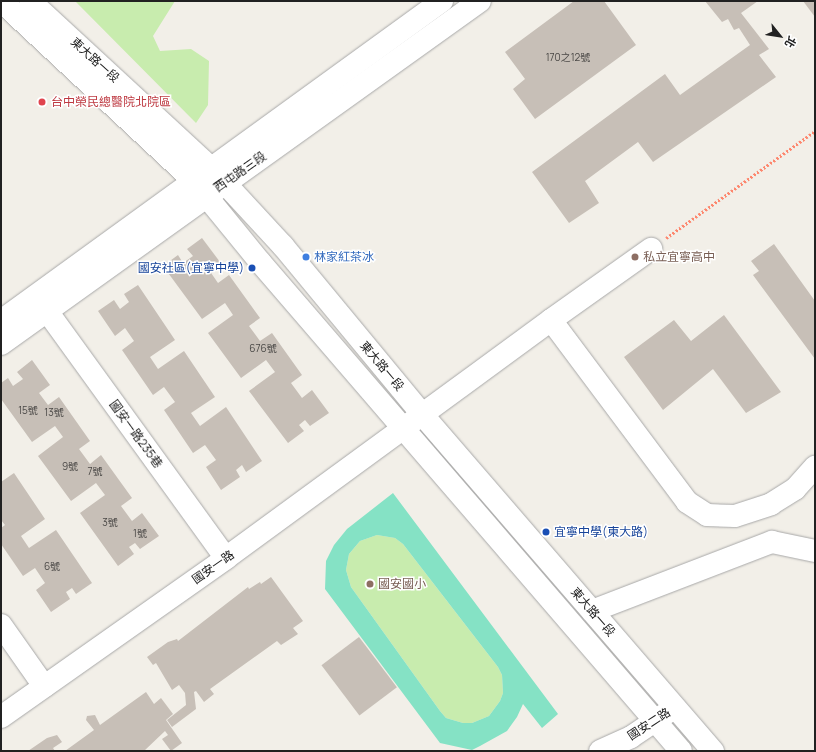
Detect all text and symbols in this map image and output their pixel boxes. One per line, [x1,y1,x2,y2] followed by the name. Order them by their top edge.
[760,16,800,56] north arrow
[782,34,800,51] text: 北
[68,35,122,85] street label: 東大路一段
[546,52,590,64] house number: 170之12號
[51,95,171,109] place label: 台中榮民總醫院北院區
[36,96,48,108] marker: 台中榮民總醫院北院區
[211,149,269,195] street label: 西屯路三段
[314,250,374,264] place label: 林家紅茶冰
[643,250,715,264] place label: 私立宜寧高中
[301,252,311,262] marker: 林家紅茶冰
[630,252,640,262] marker: 私立宜寧高中
[138,261,244,275] place label: 國安社區(宜寧中學)
[247,263,257,273] marker: 國安社區(宜寧中學)
[357,338,407,394] street label: 東大路一段
[249,343,277,355] house number: 676號
[107,397,165,471] street label: 國安一路235巷
[18,405,38,417] house number: 15號
[44,407,64,419] house number: 13號
[62,461,78,473] house number: 9號
[87,466,103,478] house number: 7號
[102,517,118,529] house number: 3號
[554,525,648,539] place label: 宜寧中學(東大路)
[541,527,551,537] marker: 宜寧中學(東大路)
[133,528,147,540] house number: 1號
[189,547,237,587] street label: 國安一路
[44,561,60,573] house number: 6號
[378,577,426,591] place label: 國安國小
[365,579,375,589] marker: 國安國小
[568,585,618,639] street label: 東大路一段
[625,705,673,743] street label: 國安二路

